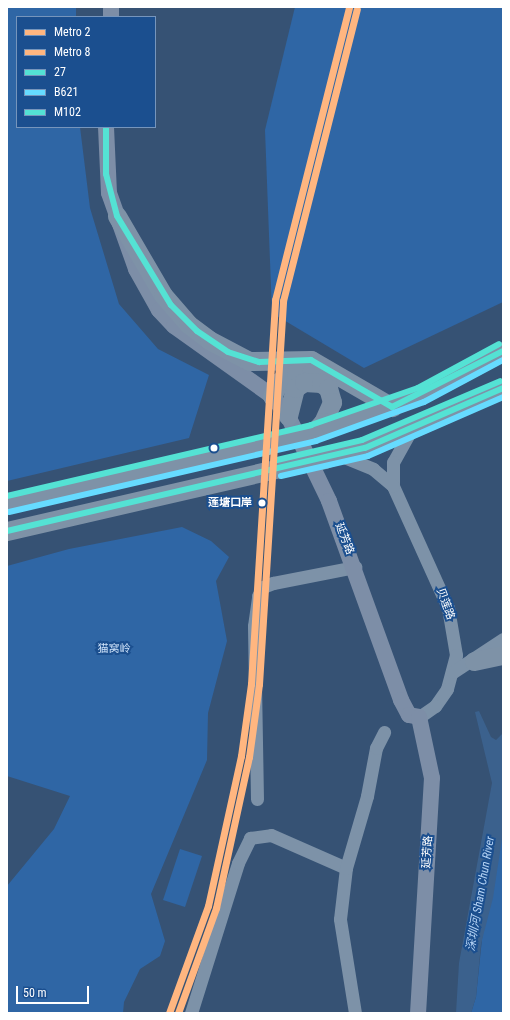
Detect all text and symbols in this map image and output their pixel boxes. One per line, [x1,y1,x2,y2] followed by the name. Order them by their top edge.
[16,16,156,128] legend
[54,25,90,39] text: Metro 2
[54,45,90,59] text: Metro 8
[54,65,66,79] text: 27
[54,85,78,99] text: B621
[54,105,81,119] text: M102
[209,443,219,453] unlabelled marker
[208,496,252,510] place label: 莲塘口岸
[255,496,269,510] marker: 莲塘口岸
[332,521,356,557] street label: 延芳路
[433,586,457,622] street label: 贝莲路
[98,642,130,656] park label: 猫窝岭
[420,835,436,869] street label: 延芳路
[464,835,498,953] water label: 深圳河 Sham Chun River
[18,978,91,1004] scale bar
[23,986,47,1000] text: 50 m

